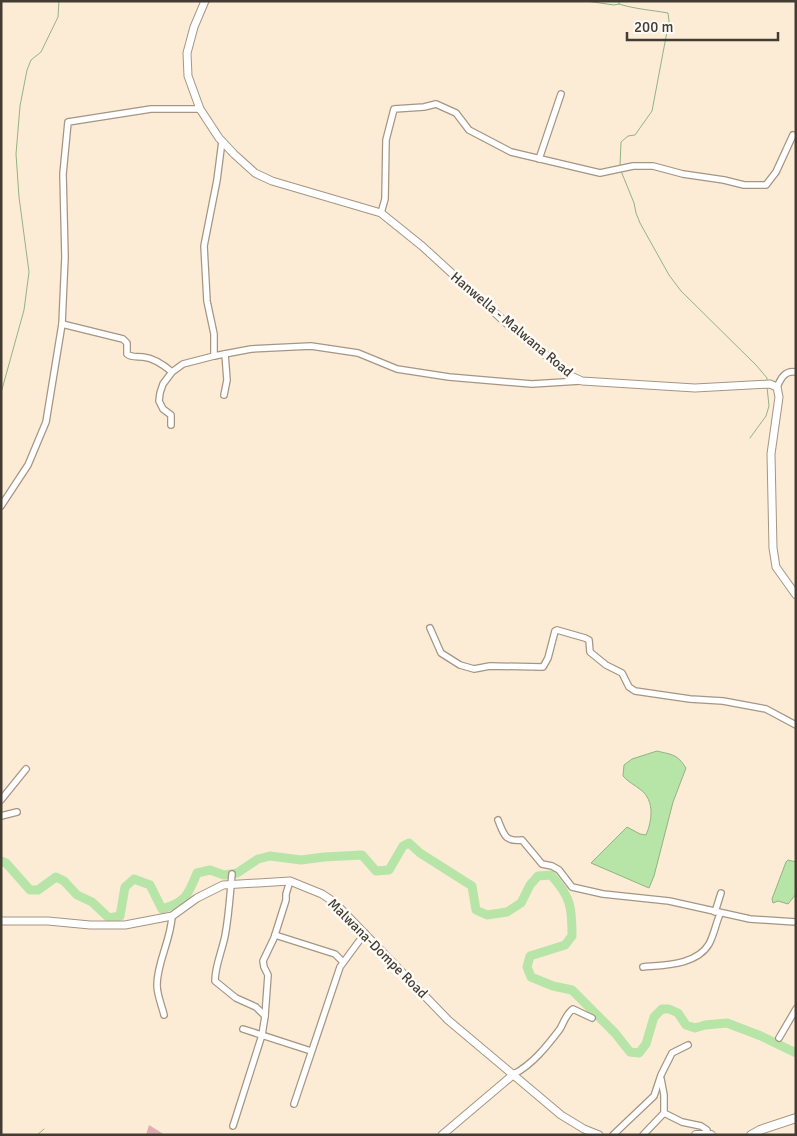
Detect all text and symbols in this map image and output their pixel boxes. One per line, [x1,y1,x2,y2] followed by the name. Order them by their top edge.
[627,10,778,42] scale bar
[634,18,674,36] text: 200 m
[447,268,576,381] street label: Hanwella - Malwana Road
[324,895,431,1002] street label: Malwana-Dompe Road

